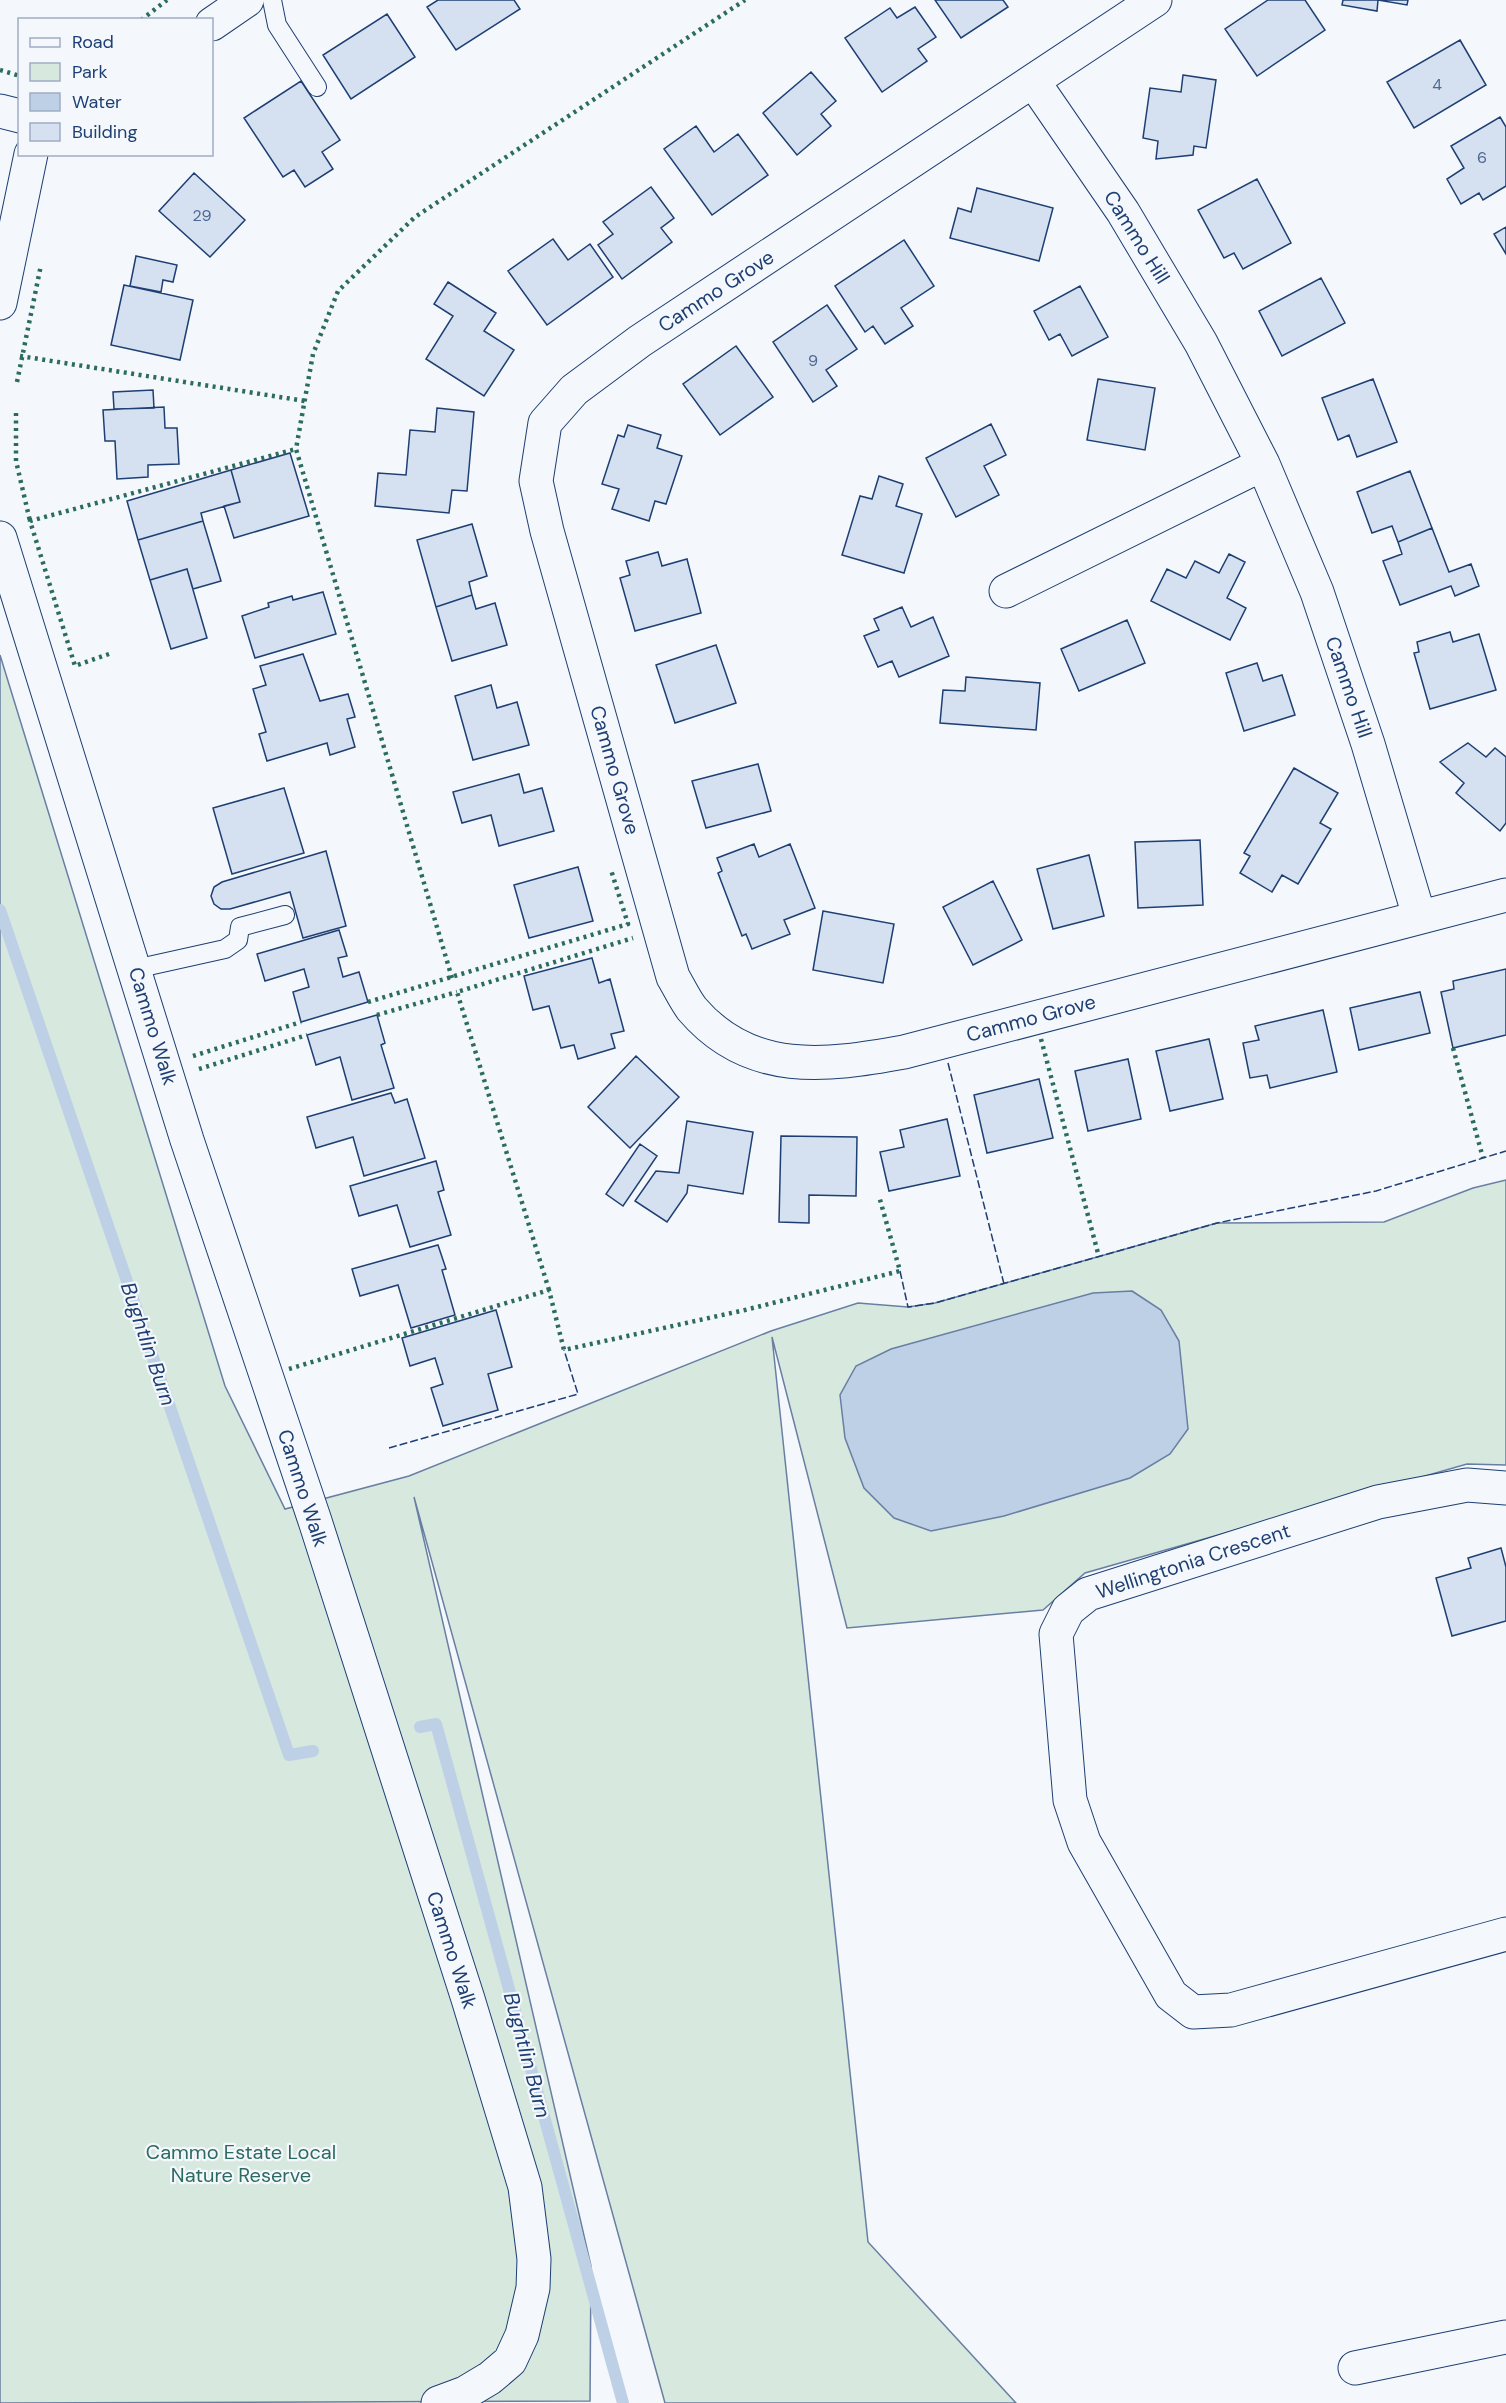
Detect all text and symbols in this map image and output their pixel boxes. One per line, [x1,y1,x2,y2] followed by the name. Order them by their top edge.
[18,18,213,156] legend
[72,30,114,54] text: Road
[72,60,108,84] text: Park
[1432,74,1442,95] house number: 4
[72,90,122,114] text: Water
[72,120,137,144] text: Building
[1477,147,1487,168] house number: 6
[1098,185,1176,289] street label: Cammo Hill
[192,205,212,226] house number: 29
[653,244,779,338] street label: Cammo Grove
[808,350,818,371] house number: 9
[1320,633,1378,741] street label: Cammo Hill
[584,703,646,837] street label: Cammo Grove
[123,964,183,1088] street label: Cammo Walk
[963,988,1099,1048] street label: Cammo Grove
[114,1278,182,1410] water label: Bughtlin Burn
[272,1426,334,1550] street label: Cammo Walk
[1093,1517,1294,1605] street label: Wellingtonia Crescent
[421,1888,483,2012] street label: Cammo Walk
[497,1989,557,2121] water label: Bughtlin Burn
[146,2139,336,2188] park label: Cammo Estate Local Nature Reserve

